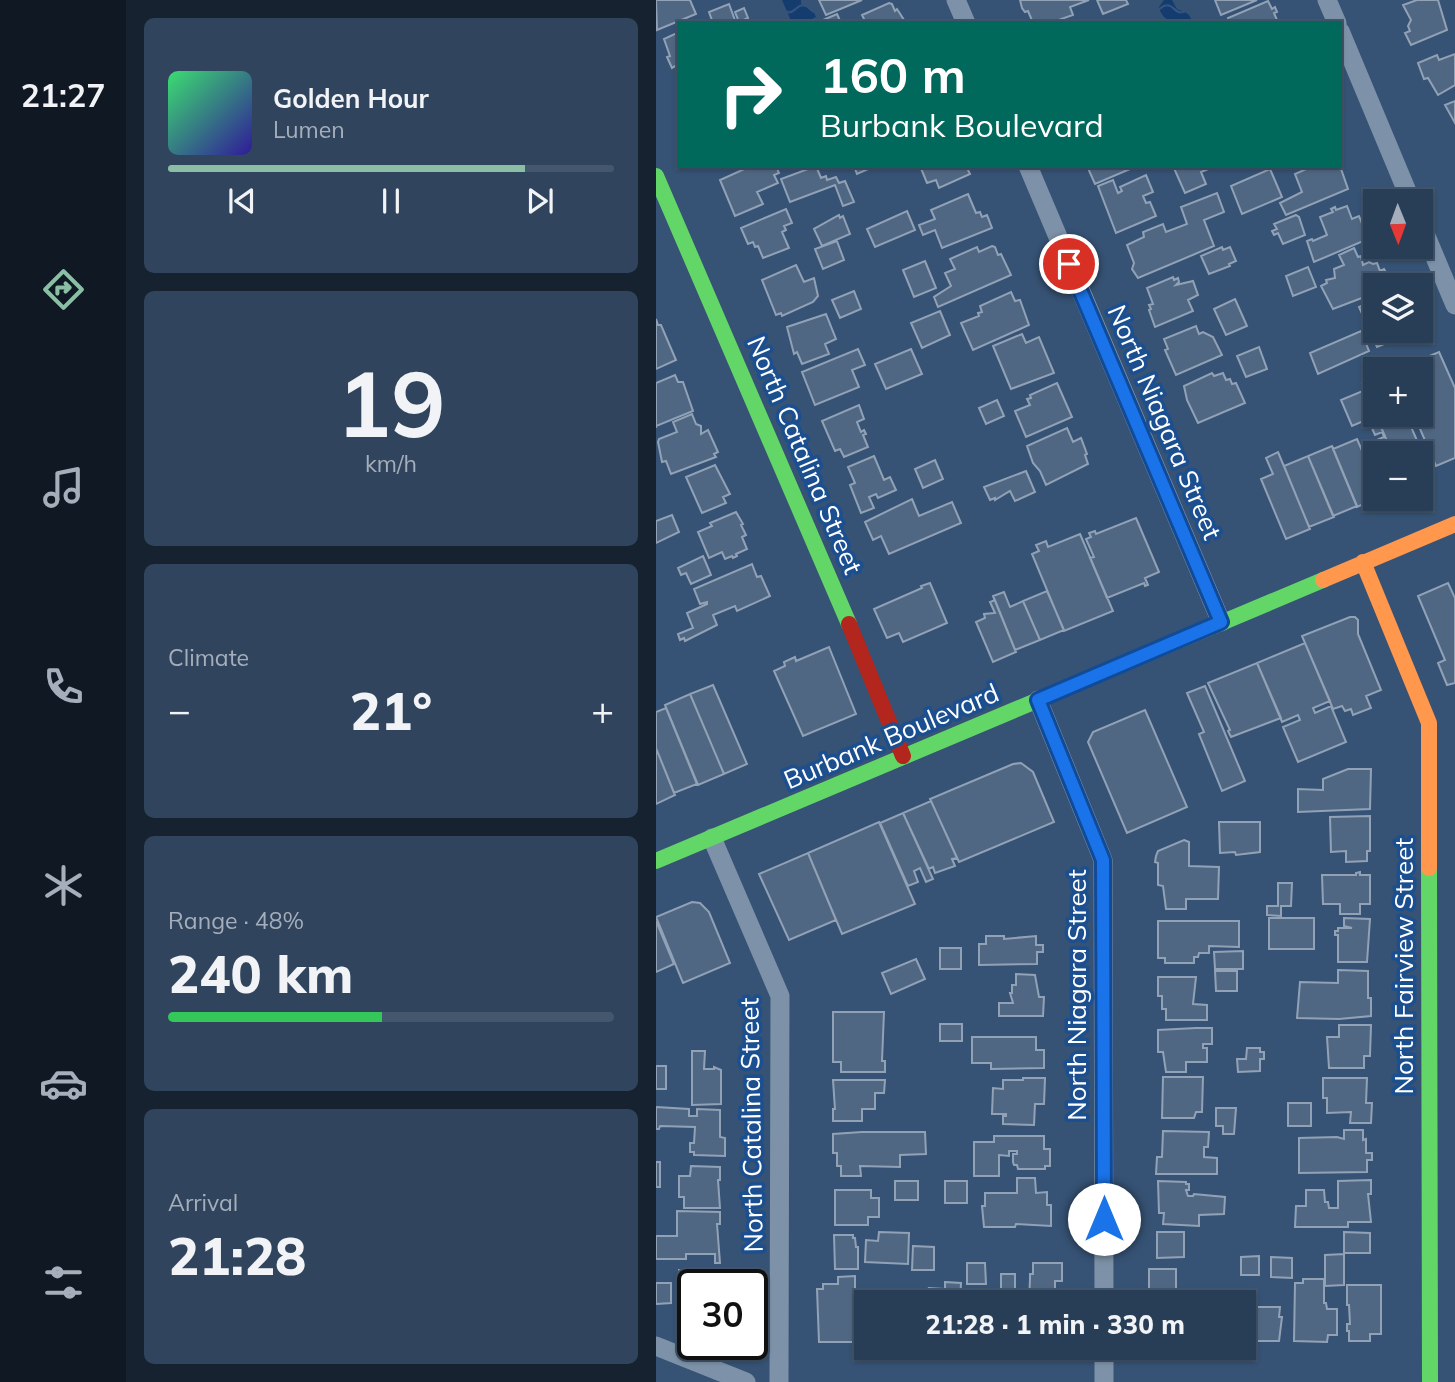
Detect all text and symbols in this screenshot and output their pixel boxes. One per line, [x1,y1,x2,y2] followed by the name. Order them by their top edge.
[820,44,966,105] text: 160 m
[705,49,796,140] icon: right
[21,75,105,115] text: 21:27
[273,82,429,115] text: Golden Hour
[820,105,1104,145] text: Burbank Boulevard
[273,115,345,144] text: Lumen
[223,182,261,220] icon: previous
[372,182,410,220] icon: pause
[521,182,559,220] icon: next
[1363,189,1433,259] north arrow
[1363,189,1433,511] map controls
[1039,234,1099,294] pin
[1050,245,1088,283] icon: arrive
[39,265,88,314] icon: directions
[1363,273,1433,343] button: layers
[1101,300,1229,544] street label: North Niagara Street
[740,331,870,579] street label: North Catalina Street
[336,346,446,460] text: 19
[1363,357,1433,427] button: +
[1363,441,1433,511] button: −
[365,449,417,478] text: km/h
[39,463,88,512] icon: music
[168,643,249,672] text: Climate
[39,662,88,711] icon: phone
[778,676,1004,796] street label: Burbank Boulevard
[350,678,432,743] text: 21°
[168,686,191,734] text: −
[591,686,614,734] text: +
[1387,838,1420,1094] street label: North Fairview Street
[39,861,88,910] icon: climate
[1060,869,1093,1121] street label: North Niagara Street
[168,906,304,935] text: Range · 48%
[168,941,353,1006] text: 240 km
[732,997,770,1253] street label: North Catalina Street
[39,1059,88,1108] icon: car
[1067,1182,1141,1256] position arrow
[168,1188,238,1217] text: Arrival
[168,1223,306,1288] text: 21:28
[39,1258,88,1307] icon: filters
[677,1269,768,1360] speed limit sign: 30
[925,1308,1185,1341] text: 21:28 · 1 min · 330 m

